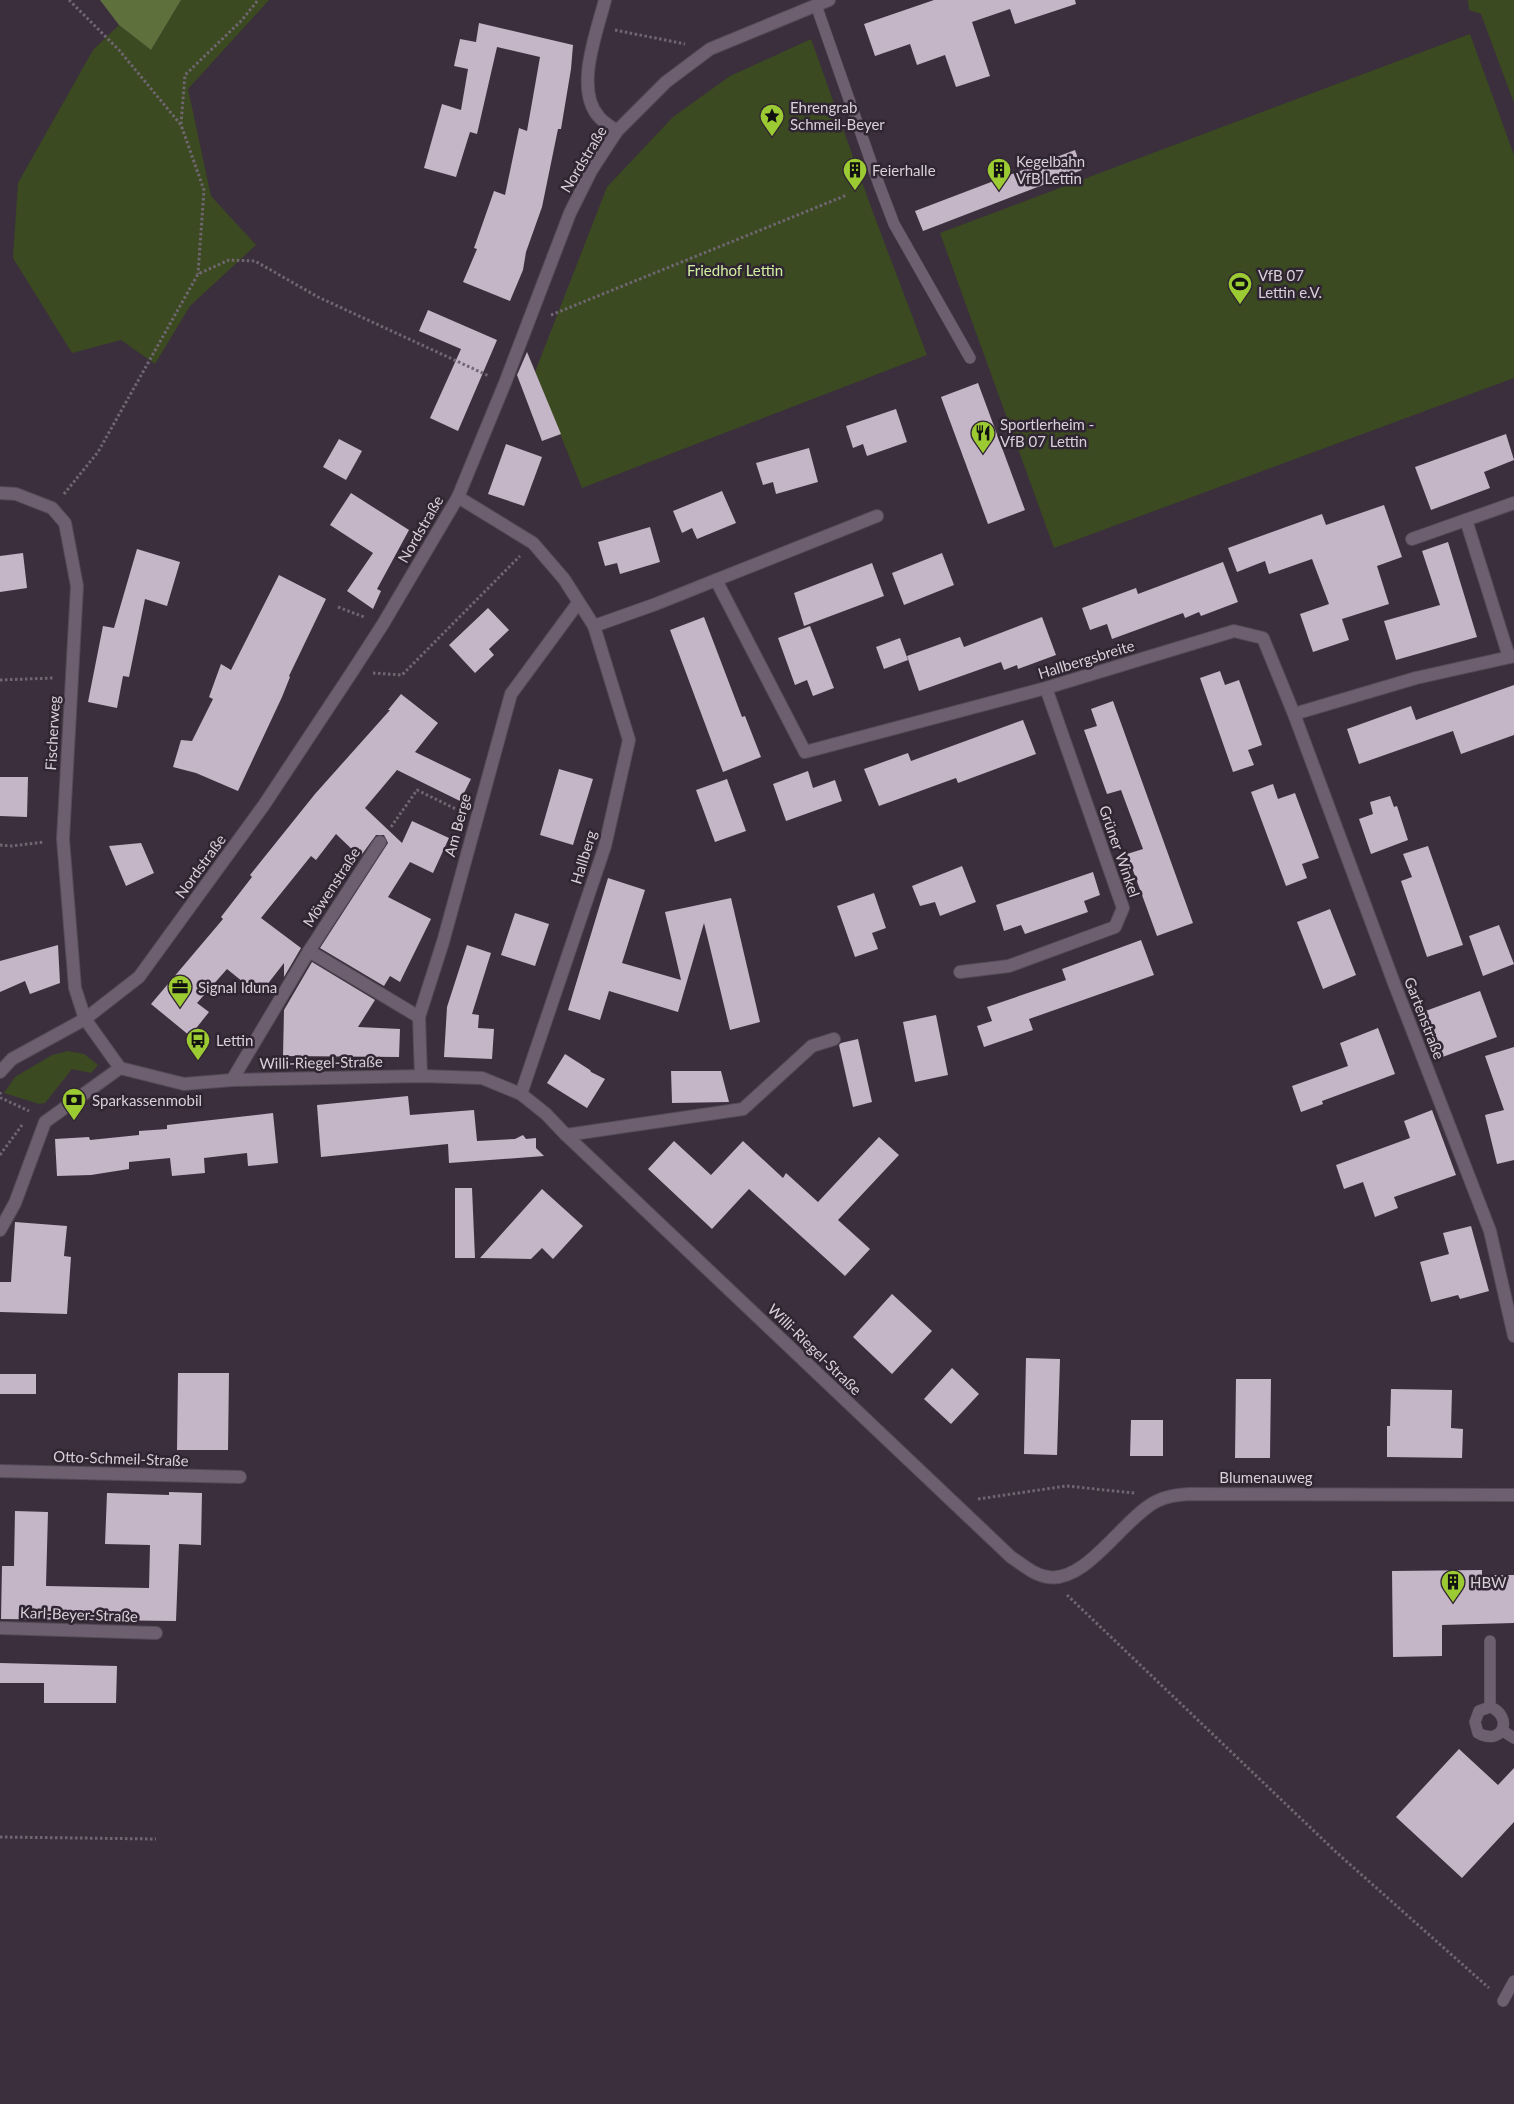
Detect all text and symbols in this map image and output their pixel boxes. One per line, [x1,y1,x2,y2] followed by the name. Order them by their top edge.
[790,98,885,133] place label: Ehrengrab Schmeil-Beyer
[759,103,785,137] place icon: Ehrengrab Schmeil-Beyer
[556,122,610,196] street label: Nordstraße
[1016,152,1085,187] place label: Kegelbahn VfB Lettin
[842,157,868,191] building icon: Feierhalle
[986,157,1012,191] building icon: Kegelbahn VfB Lettin
[872,161,936,179] place label: Feierhalle
[687,261,783,279] park label: Friedhof Lettin
[1258,266,1322,301] place label: VfB 07 Lettin e.V.
[1227,271,1253,305] sports icon: VfB 07 Lettin e.V.
[1000,415,1094,450] place label: Sportlerheim - VfB 07 Lettin
[970,420,996,454] restaurant icon: Sportlerheim - VfB 07 Lettin
[394,492,446,566] street label: Nordstraße
[1036,636,1137,682] street label: Hallbergsbreite
[41,695,63,771] street label: Fischerweg
[440,791,474,859] street label: Am Berge
[1096,803,1144,899] street label: Grüner Winkel
[566,828,600,886] street label: Hallberg
[171,830,229,901] street label: Nordstraße
[299,844,363,930] street label: Möwenstraße
[167,974,193,1008] office icon: Signal Iduna
[1401,974,1449,1062] street label: Gartenstraße
[198,978,277,996] place label: Signal Iduna
[185,1027,211,1061] bus stop icon: Lettin
[216,1031,253,1049] place label: Lettin
[259,1052,383,1072] street label: Willi-Riegel-Straße
[61,1087,87,1121] bank icon: Sparkassenmobil
[92,1091,202,1109] place label: Sparkassenmobil
[764,1300,866,1398] street label: Willi-Riegel-Straße
[53,1447,189,1469] street label: Otto-Schmeil-Straße
[1219,1468,1313,1486] street label: Blumenauweg
[1440,1569,1466,1603] building icon: HBW
[1470,1573,1507,1591] place label: HBW
[20,1603,138,1625] street label: Karl-Beyer-Straße

